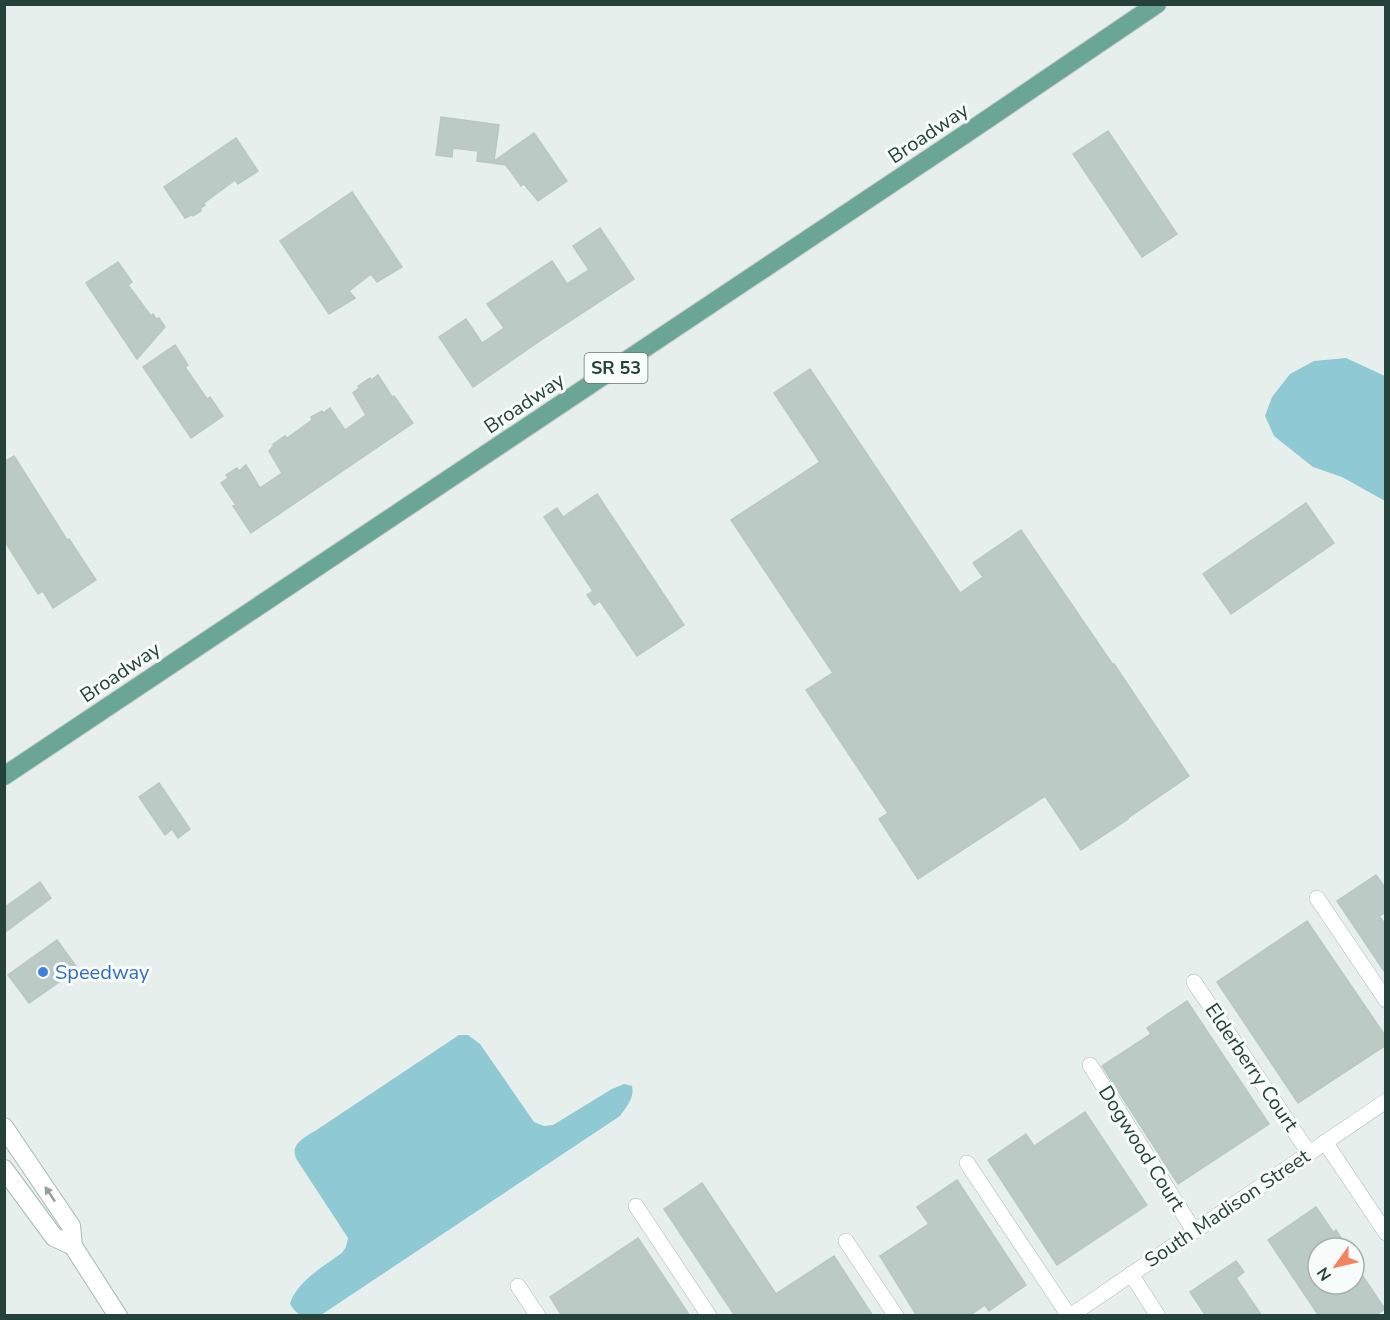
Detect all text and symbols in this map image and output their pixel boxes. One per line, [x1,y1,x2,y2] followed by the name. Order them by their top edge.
[883,96,974,170] street label: Broadway
[584,353,648,383] road number: SR 53
[479,366,570,440] street label: Broadway
[75,635,166,709] street label: Broadway
[55,959,150,986] place label: Speedway
[36,965,50,979] marker: Speedway
[1199,998,1305,1138] street label: Elderberry Court
[1092,1080,1191,1217] street label: Dogwood Court
[1139,1142,1316,1274] street label: South Madison Street
[44,1186,55,1203] one-way arrow
[1306,1236,1366,1296] north arrow
[1312,1263,1337,1285] text: N

